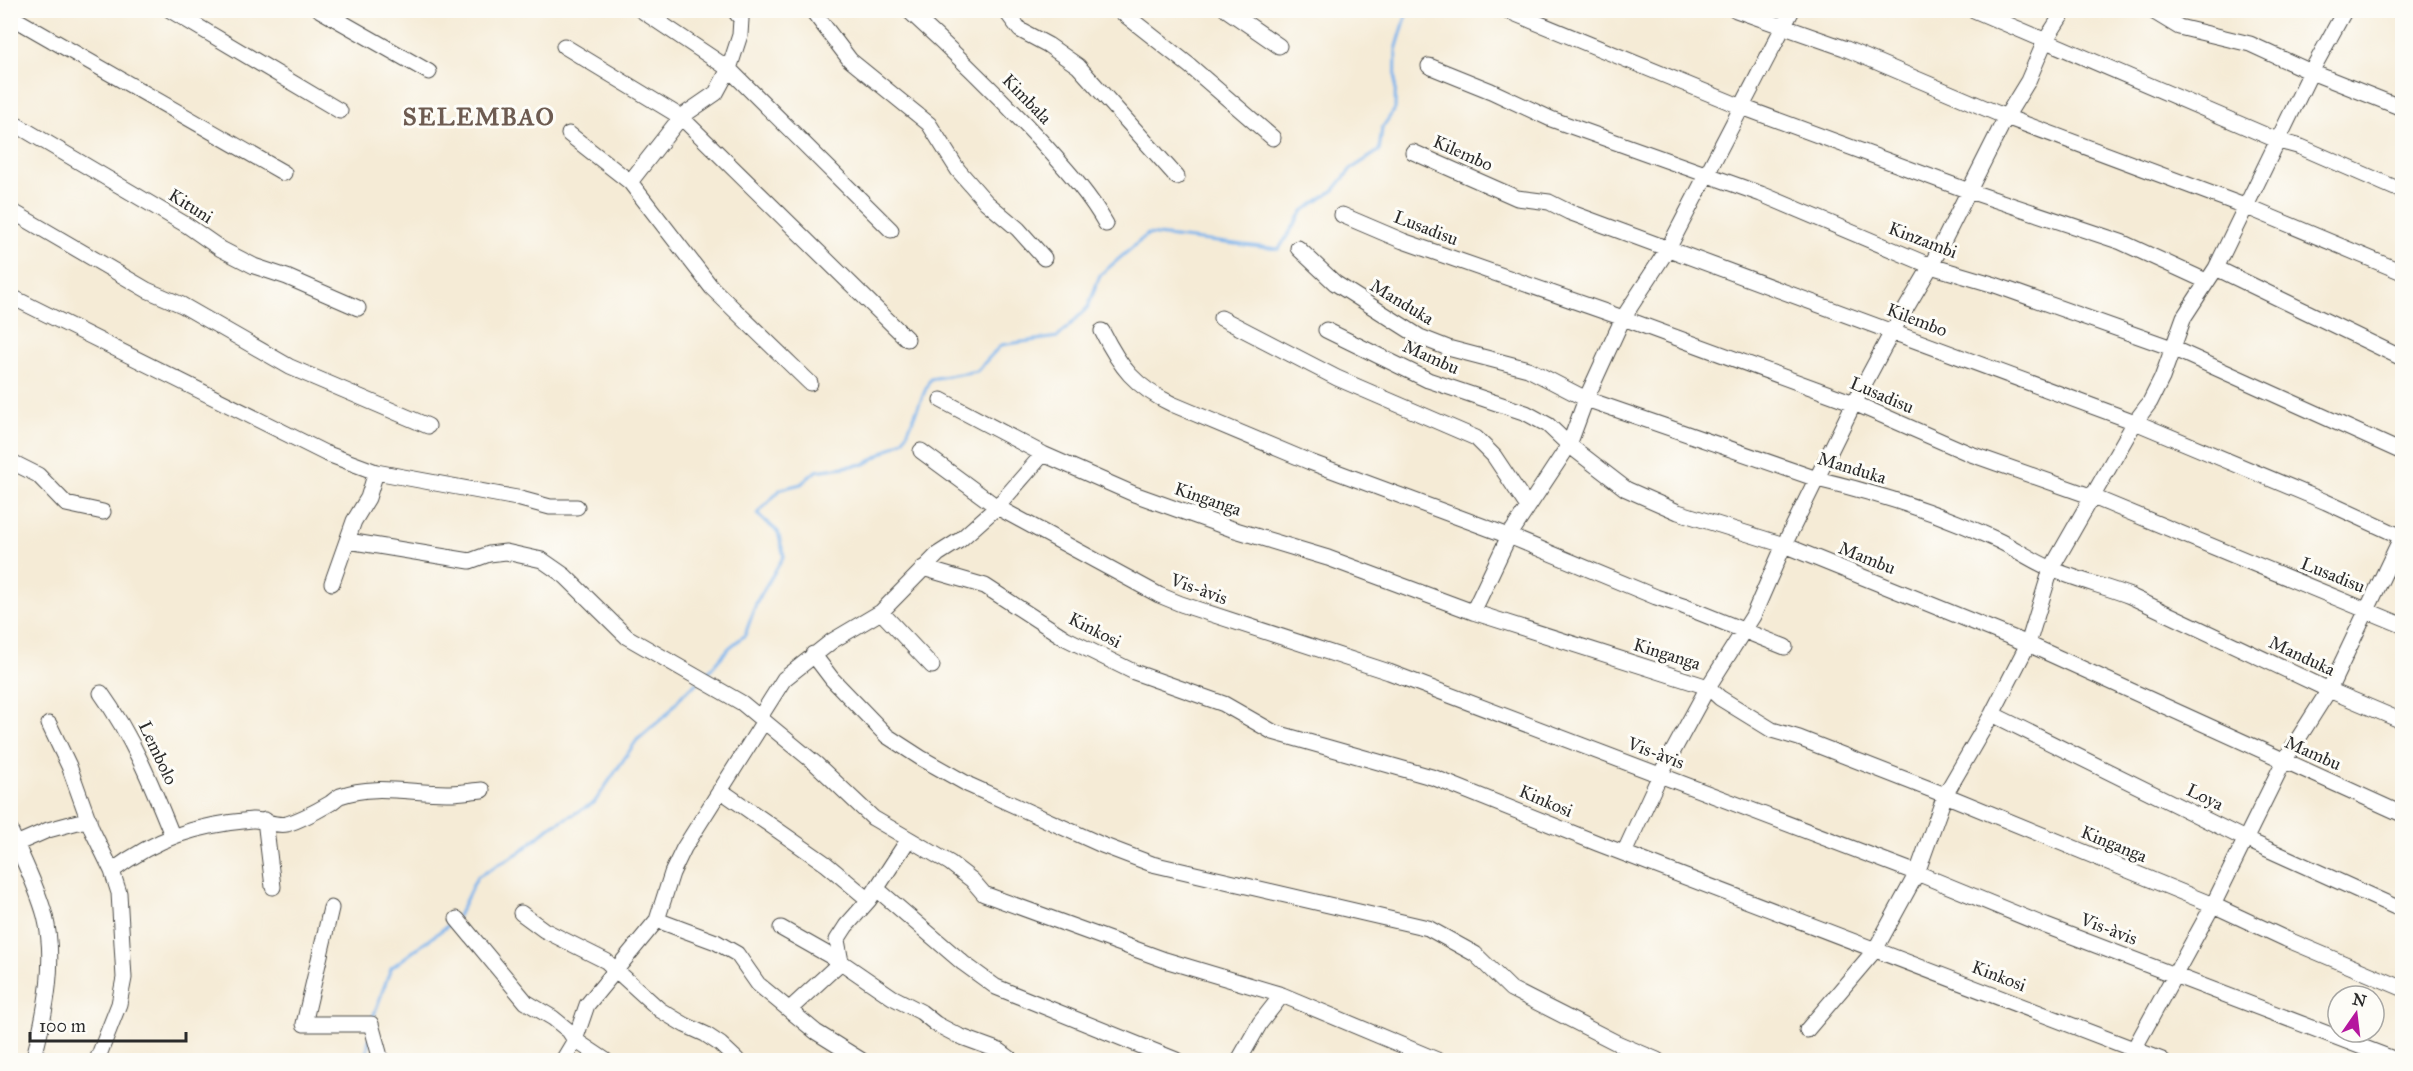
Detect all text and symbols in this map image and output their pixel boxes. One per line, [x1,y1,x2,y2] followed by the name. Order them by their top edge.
[998,69,1057,129] street label: Kimbala
[403,102,555,132] district label: SELEMBAO
[1430,130,1496,176] street label: Kilembo
[165,184,217,228] street label: Kituni
[1391,206,1462,250] street label: Lusadisu
[1885,217,1961,263] street label: Kinzambi
[1366,274,1438,330] street label: Manduka
[1884,298,1950,342] street label: Kilembo
[1399,335,1463,379] street label: Mambu
[1847,372,1918,418] street label: Lusadisu
[1815,447,1889,489] street label: Manduka
[1171,477,1245,522] street label: Kinganga
[1835,537,1899,579] street label: Mambu
[2298,552,2369,598] street label: Lusadisu
[1167,568,1231,609] street label: Vis-àvis
[1065,607,1125,653] street label: Kinkosi
[2265,631,2339,681] street label: Manduka
[1630,633,1704,676] street label: Kinganga
[134,718,182,788] street label: Lembolo
[2281,731,2345,775] street label: Mambu
[1624,732,1688,774] street label: Vis-àvis
[2183,779,2227,815] street label: Loya
[1516,780,1576,822] street label: Kinkosi
[2077,821,2151,868] street label: Kinganga
[2077,908,2141,950] street label: Vis-àvis
[1969,956,2029,996] street label: Kinkosi
[2326,984,2386,1044] north arrow
[2351,989,2369,1011] text: N
[30,1005,186,1043] scale bar
[39,1015,86,1037] text: 100 m

